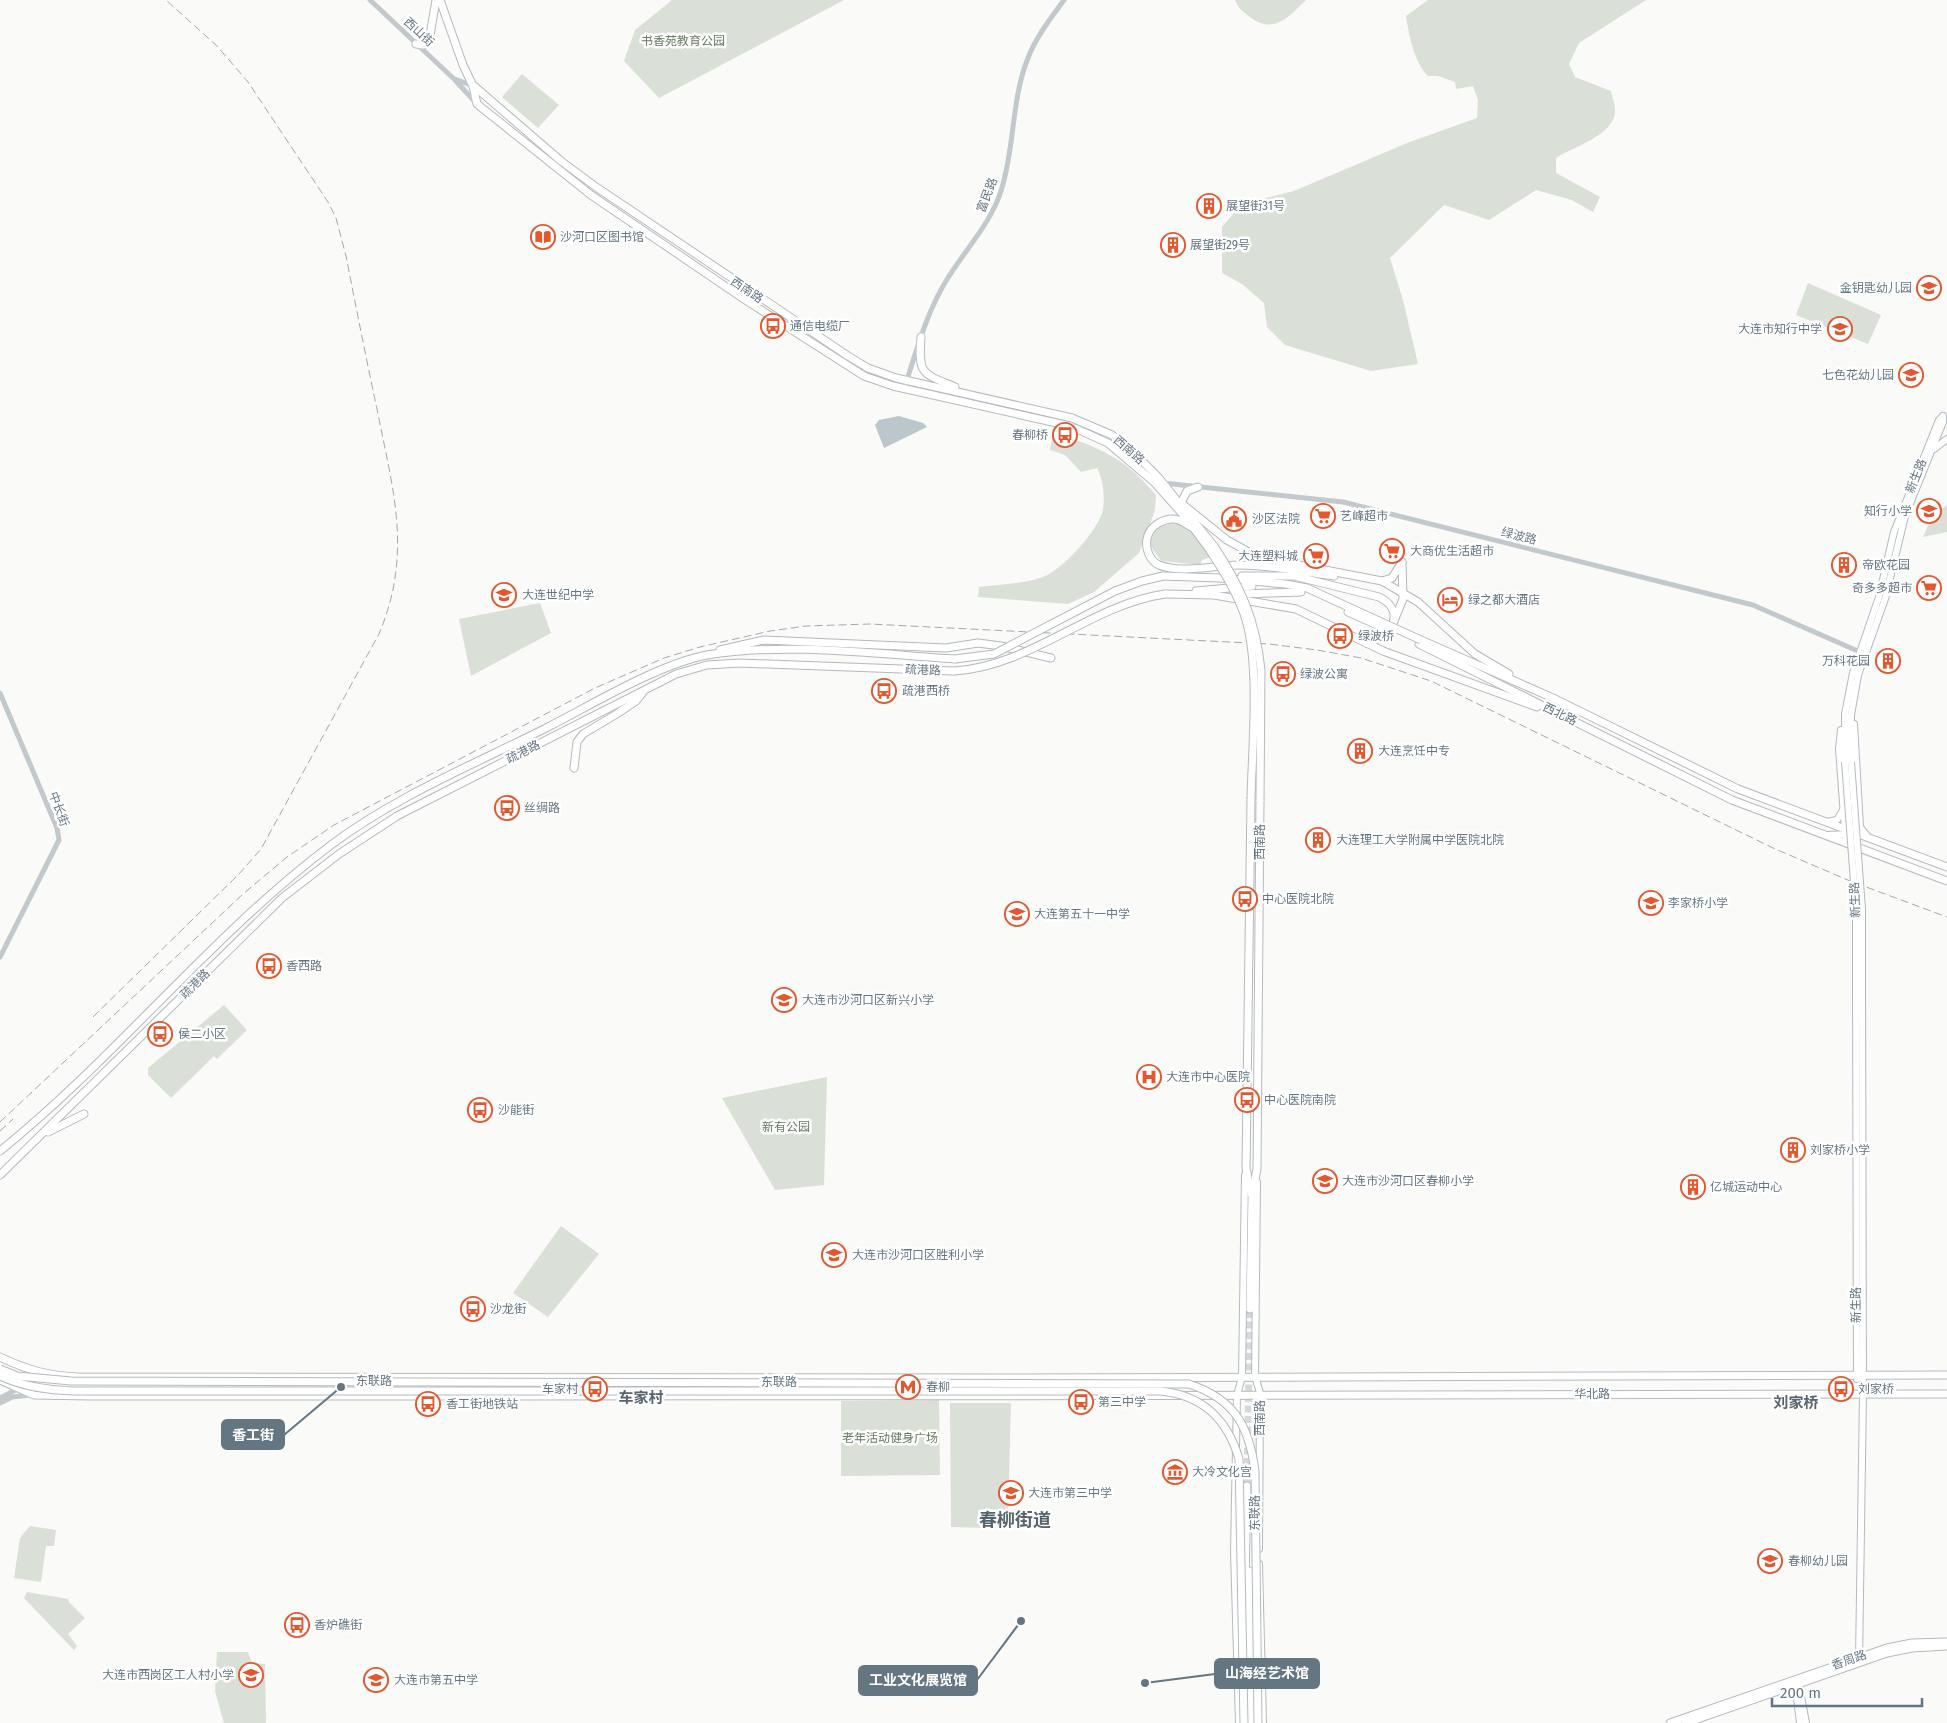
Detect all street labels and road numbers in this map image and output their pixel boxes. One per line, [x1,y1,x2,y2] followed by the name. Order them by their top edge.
[401,15,437,49] street label: 西山街
[974,176,1000,214] street label: 富民路
[728,274,766,306] street label: 西南路
[1111,433,1147,467] street label: 西南路
[1903,457,1929,495] street label: 新生路
[1500,525,1538,547] street label: 绿波路
[905,662,941,678] street label: 疏港路
[1541,700,1579,728] street label: 西北路
[504,738,542,766] street label: 疏港路
[46,790,72,828] street label: 中长街
[1253,824,1267,860] street label: 西南路
[1847,882,1863,918] street label: 新生路
[177,966,213,1002] street label: 疏港路
[1849,1287,1863,1323] street label: 新生路
[356,1374,392,1388] street label: 东联路
[761,1375,797,1389] street label: 东联路
[1574,1387,1610,1401] street label: 华北路
[1253,1400,1267,1436] street label: 西南路
[1248,1495,1262,1531] street label: 东联路
[1830,1648,1868,1672] street label: 香周路

